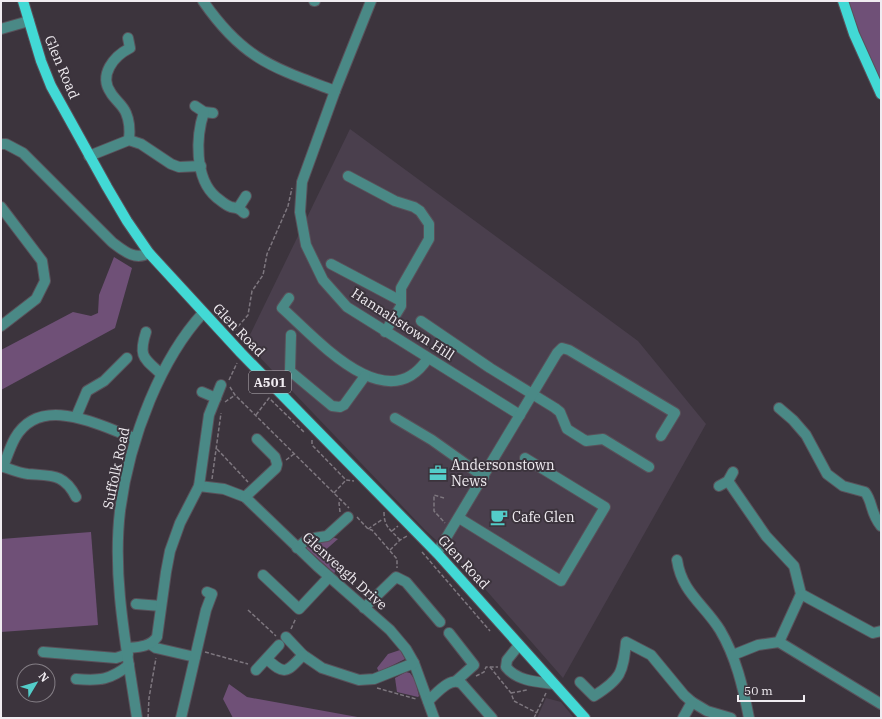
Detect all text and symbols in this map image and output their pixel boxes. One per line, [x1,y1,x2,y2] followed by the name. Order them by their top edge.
[41,32,84,102] street label: Glen Road
[348,284,458,364] street label: Hannahstown Hill
[209,300,269,361] street label: Glen Road
[249,371,291,393] road number: A501
[99,425,134,511] street label: Suffolk Road
[451,456,555,490] place label: Andersonstown News
[428,463,448,483] office icon: Andersonstown News
[489,507,509,527] cafe icon: Cafe Glen
[512,508,575,526] place label: Cafe Glen
[299,528,391,614] street label: Glenveagh Drive
[434,531,494,593] street label: Glen Road
[16,663,56,703] north arrow
[36,669,52,685] text: N
[738,677,804,703] scale bar
[744,683,773,698] text: 50 m

